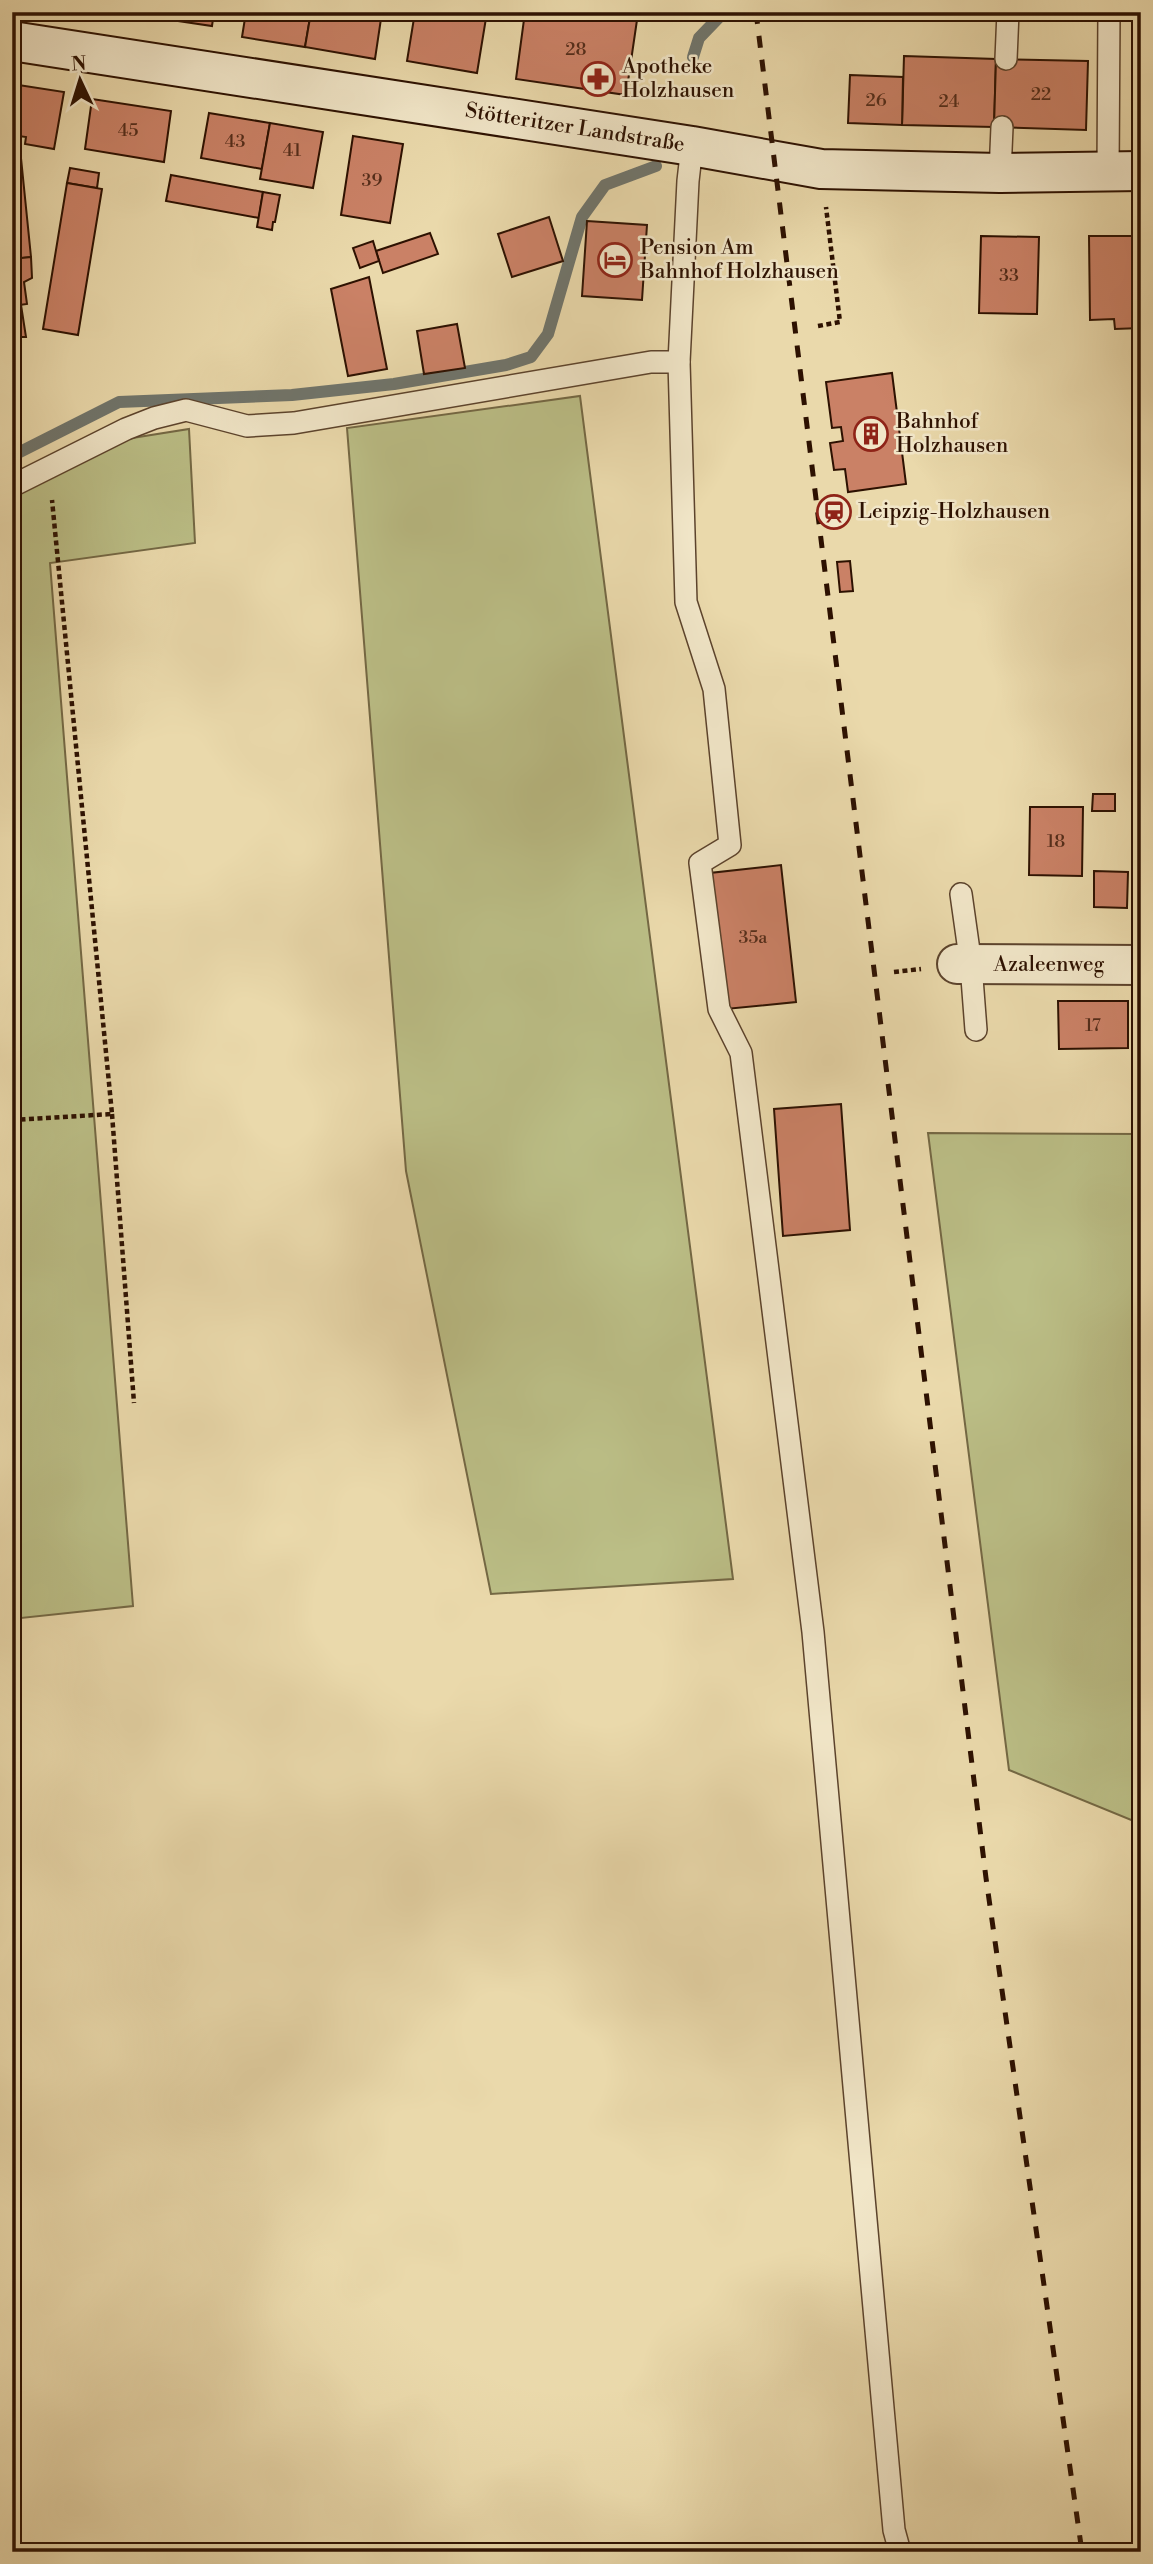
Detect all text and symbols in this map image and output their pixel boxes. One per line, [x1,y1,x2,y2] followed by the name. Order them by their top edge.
[565,38,587,61] house number: 28
[46,46,116,116] north arrow
[71,52,87,77] text: N
[621,54,735,104] place label: Apotheke Holzhausen
[579,60,617,98] pharmacy icon: Apotheke Holzhausen
[1031,83,1051,106] house number: 22
[865,89,887,112] house number: 26
[938,90,960,113] house number: 24
[464,98,686,158] street label: Stötteritzer Landstraße
[118,119,138,142] house number: 45
[225,130,245,153] house number: 43
[283,139,301,162] house number: 41
[362,169,383,192] house number: 39
[639,235,839,285] place label: Pension Am Bahnhof Holzhausen
[596,241,634,279] hotel icon: Pension Am Bahnhof Holzhausen
[999,264,1019,287] house number: 33
[895,409,1009,459] place label: Bahnhof Holzhausen
[852,415,890,453] building icon: Bahnhof Holzhausen
[815,493,853,531] station icon: Leipzig-Holzhausen
[858,499,1051,525] place label: Leipzig-Holzhausen
[1047,830,1065,853] house number: 18
[739,926,768,949] house number: 35a
[993,952,1105,978] street label: Azaleenweg
[1085,1014,1101,1037] house number: 17

